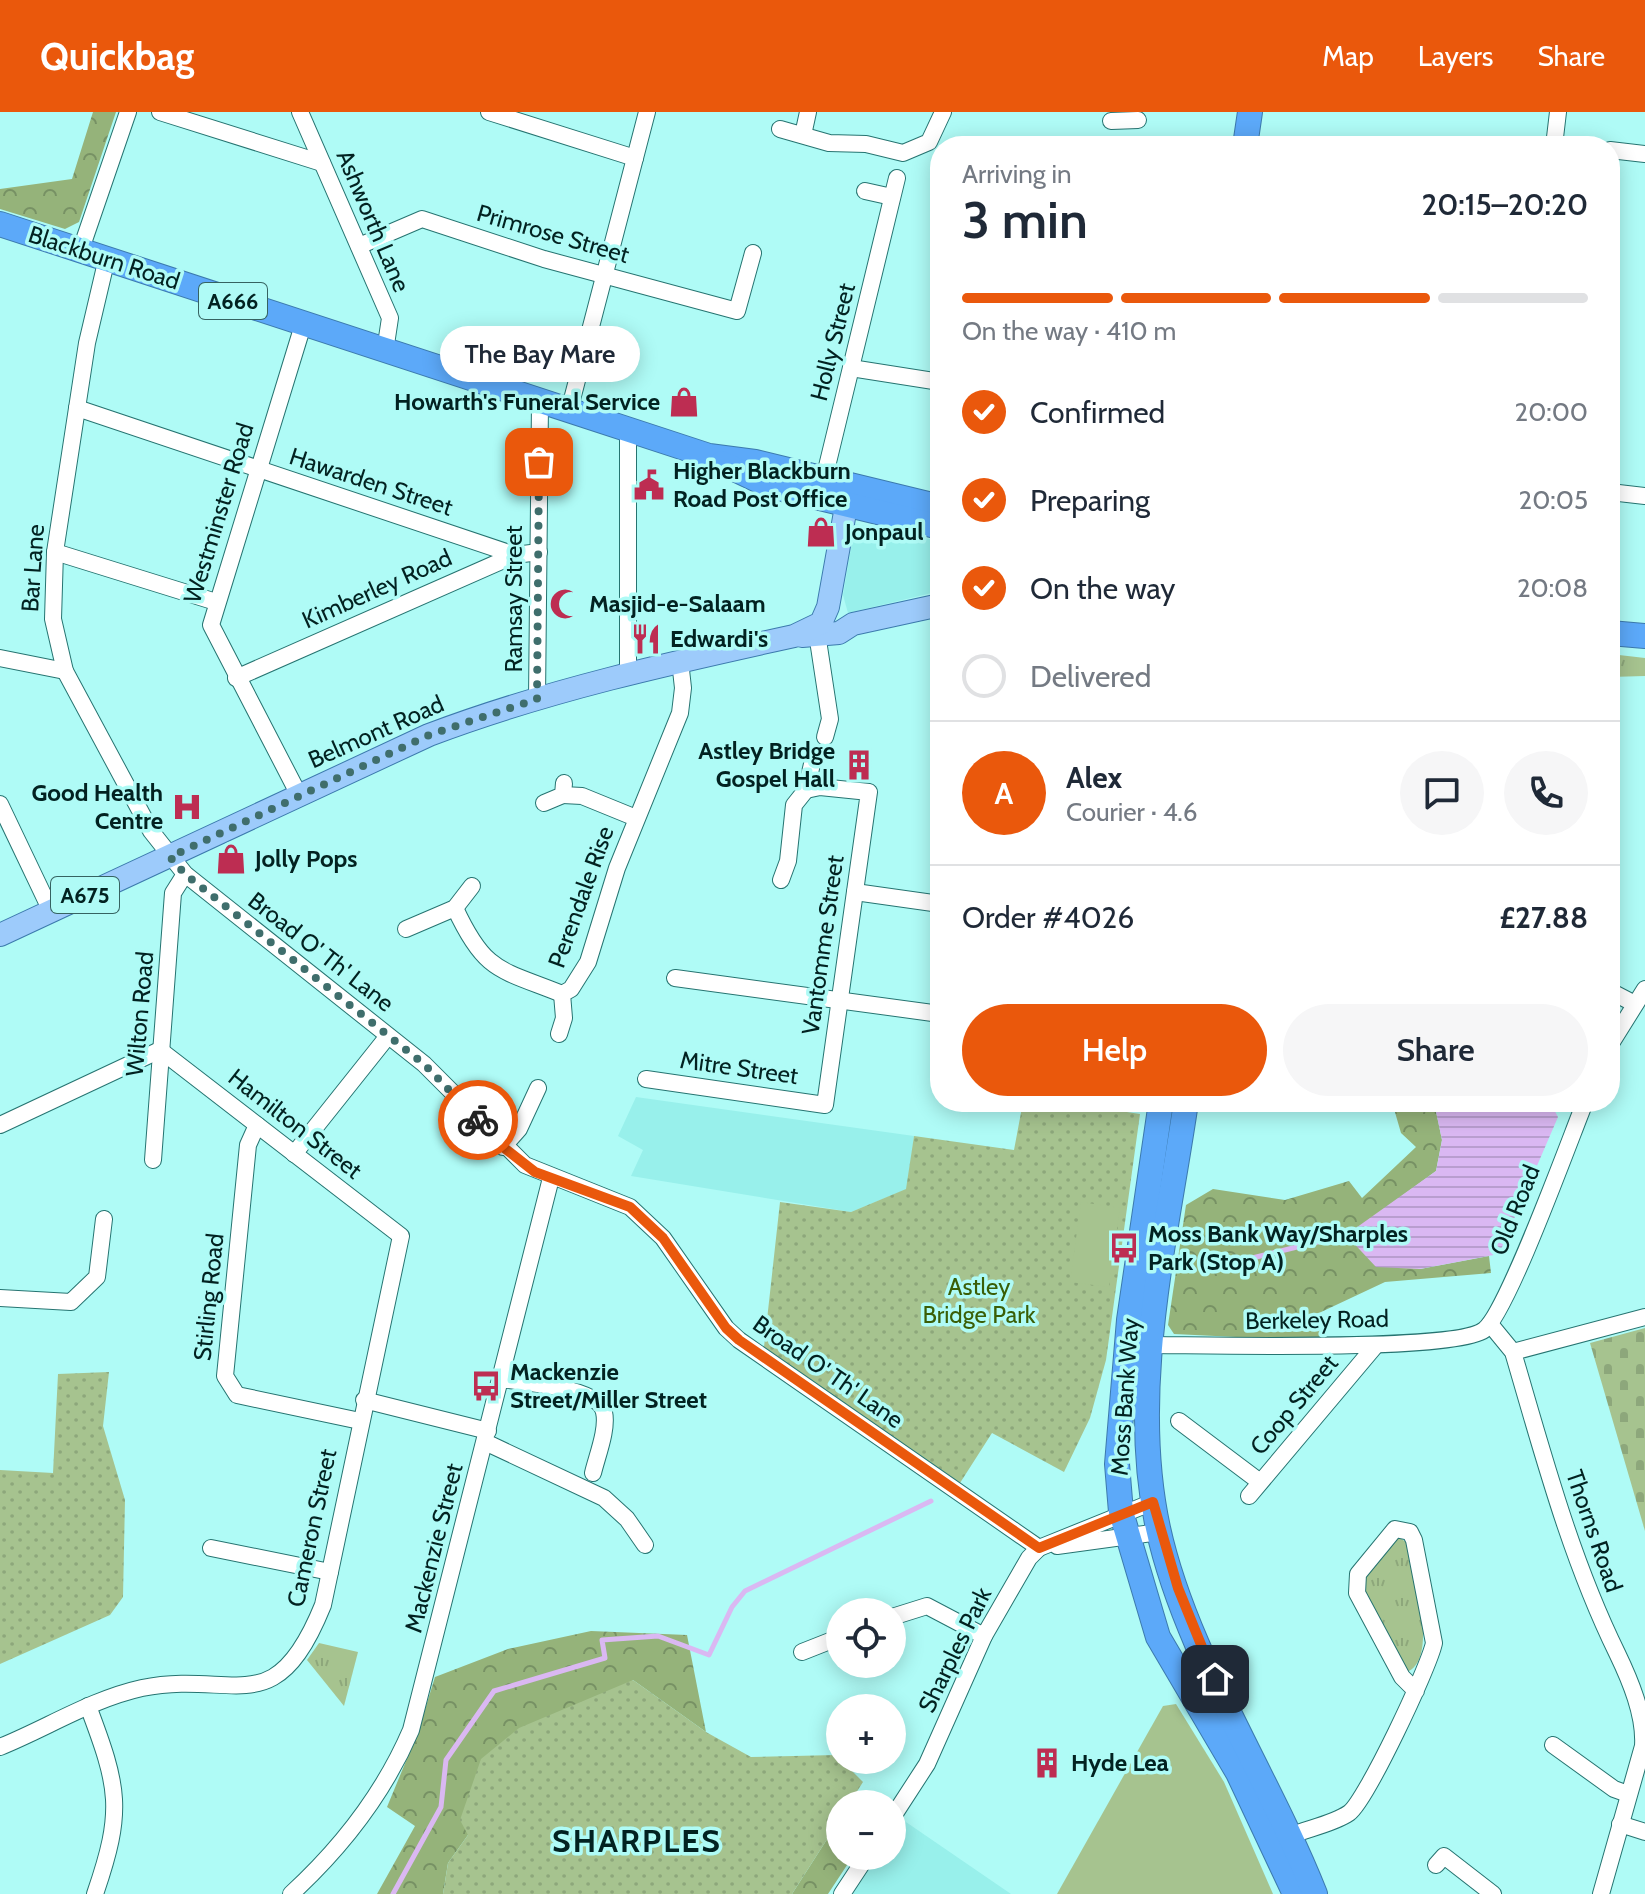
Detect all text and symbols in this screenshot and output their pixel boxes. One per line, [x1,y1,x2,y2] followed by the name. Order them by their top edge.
[40,33,194,80] text: Quickbag
[1322,39,1374,73] text: Map
[1418,39,1493,73] text: Layers
[1537,39,1605,73] text: Share
[331,145,416,296] street label: Ashworth Lane
[962,158,1072,190] text: Arriving in
[1421,186,1588,223] text: 20:15–20:20
[962,188,1088,251] text: 3 min
[474,198,633,269] street label: Primrose Street
[25,219,183,296] street label: Blackburn Road
[804,280,861,404] street label: Holly Street
[199,283,267,319] road number: A666
[962,315,1176,347] text: On the way · 410 m
[439,326,639,382] callout: The Bay Mare
[465,338,615,370] text: The Bay Mare
[667,385,701,419] shop icon: Howarth's Funeral Service
[394,387,660,416] place label: Howarth's Funeral Service
[962,390,1006,434] icon: check
[1030,394,1165,431] text: Confirmed
[1515,396,1588,428] text: 20:00
[177,419,260,606] street label: Westminster Road
[505,428,573,496] pin
[517,440,561,484] icon: bag
[286,441,457,522] street label: Hawarden Street
[673,456,851,513] place label: Higher Blackburn Road Post Office
[632,468,666,502] public building icon: Higher Blackburn Road Post Office
[962,478,1006,522] icon: check
[1030,482,1150,519] text: Preparing
[1519,484,1588,516] text: 20:05
[804,515,838,549] shop icon: Jonpaul
[844,517,924,546] place label: Jonpaul
[15,523,50,613] street label: Bar Lane
[499,525,528,673] street label: Ramsay Street
[297,543,456,634] street label: Kimberley Road
[962,566,1006,610] icon: check
[1030,570,1175,607] text: On the way
[1517,572,1588,604] text: 20:08
[548,587,582,621] mosque icon: Masjid-e-Salaam
[589,589,766,618] place label: Masjid-e-Salaam
[629,622,663,656] restaurant icon: Edwardi's
[670,624,768,653] place label: Edwardi's
[1030,658,1151,695] text: Delivered
[304,689,448,774] street label: Belmont Road
[698,736,835,793] place label: Astley Bridge Gospel Hall
[842,748,876,782] building icon: Astley Bridge Gospel Hall
[1400,751,1484,835] button: chat
[1504,751,1588,835] button: phone
[1066,759,1122,796] text: Alex
[995,775,1013,812] text: A
[32,778,163,835] place label: Good Health Centre
[170,790,204,824] hospital icon: Good Health Centre
[1066,796,1198,828] text: Courier · 4.6
[542,822,620,972] street label: Perendale Rise
[214,842,248,876] shop icon: Jolly Pops
[254,844,357,873] place label: Jolly Pops
[796,853,849,1037] street label: Vantomme Street
[51,877,119,913] road number: A675
[243,886,400,1017] street label: Broad O' Th' Lane
[962,899,1134,936] text: Order #4026
[1499,899,1588,936] text: £27.88
[120,950,159,1078] street label: Wilton Road
[962,1004,1267,1096] button: Help
[1283,1004,1588,1096] button: Share
[678,1045,800,1090] street label: Mitre Street
[223,1062,368,1185] street label: Hamilton Street
[438,1080,518,1160] courier
[456,1098,500,1142] icon: bike
[1483,1160,1546,1259] street label: Old Road
[1148,1219,1408,1276] place label: Moss Bank Way/Sharples Park (Stop A)
[1107,1231,1141,1265] bus stop icon: Moss Bank Way/Sharples Park (Stop A)
[187,1232,230,1362] street label: Stirling Road
[922,1272,1036,1329] park label: Astley Bridge Park
[1245,1304,1389,1335] street label: Berkeley Road
[748,1309,909,1434] street label: Broad O' Th' Lane
[1105,1317,1144,1477] street label: Moss Bank Way
[1244,1349,1344,1460] street label: Coop Street
[510,1357,707,1414] place label: Mackenzie Street/Miller Street
[469,1369,503,1403] bus stop icon: Mackenzie Street/Miller Street
[281,1446,342,1609] street label: Cameron Street
[398,1460,469,1636] street label: Mackenzie Street
[1560,1466,1629,1596] street label: Thorns Road
[912,1582,997,1717] street label: Sharples Park
[826,1598,906,1870] map controls
[826,1598,906,1678] button: locate
[1181,1645,1249,1713] pin
[1193,1657,1237,1701] icon: home
[826,1694,906,1774] button: +
[1030,1746,1064,1780] building icon: Hyde Lea
[1071,1748,1169,1777] place label: Hyde Lea
[826,1790,906,1870] button: −
[552,1821,722,1860] district label: SHARPLES

